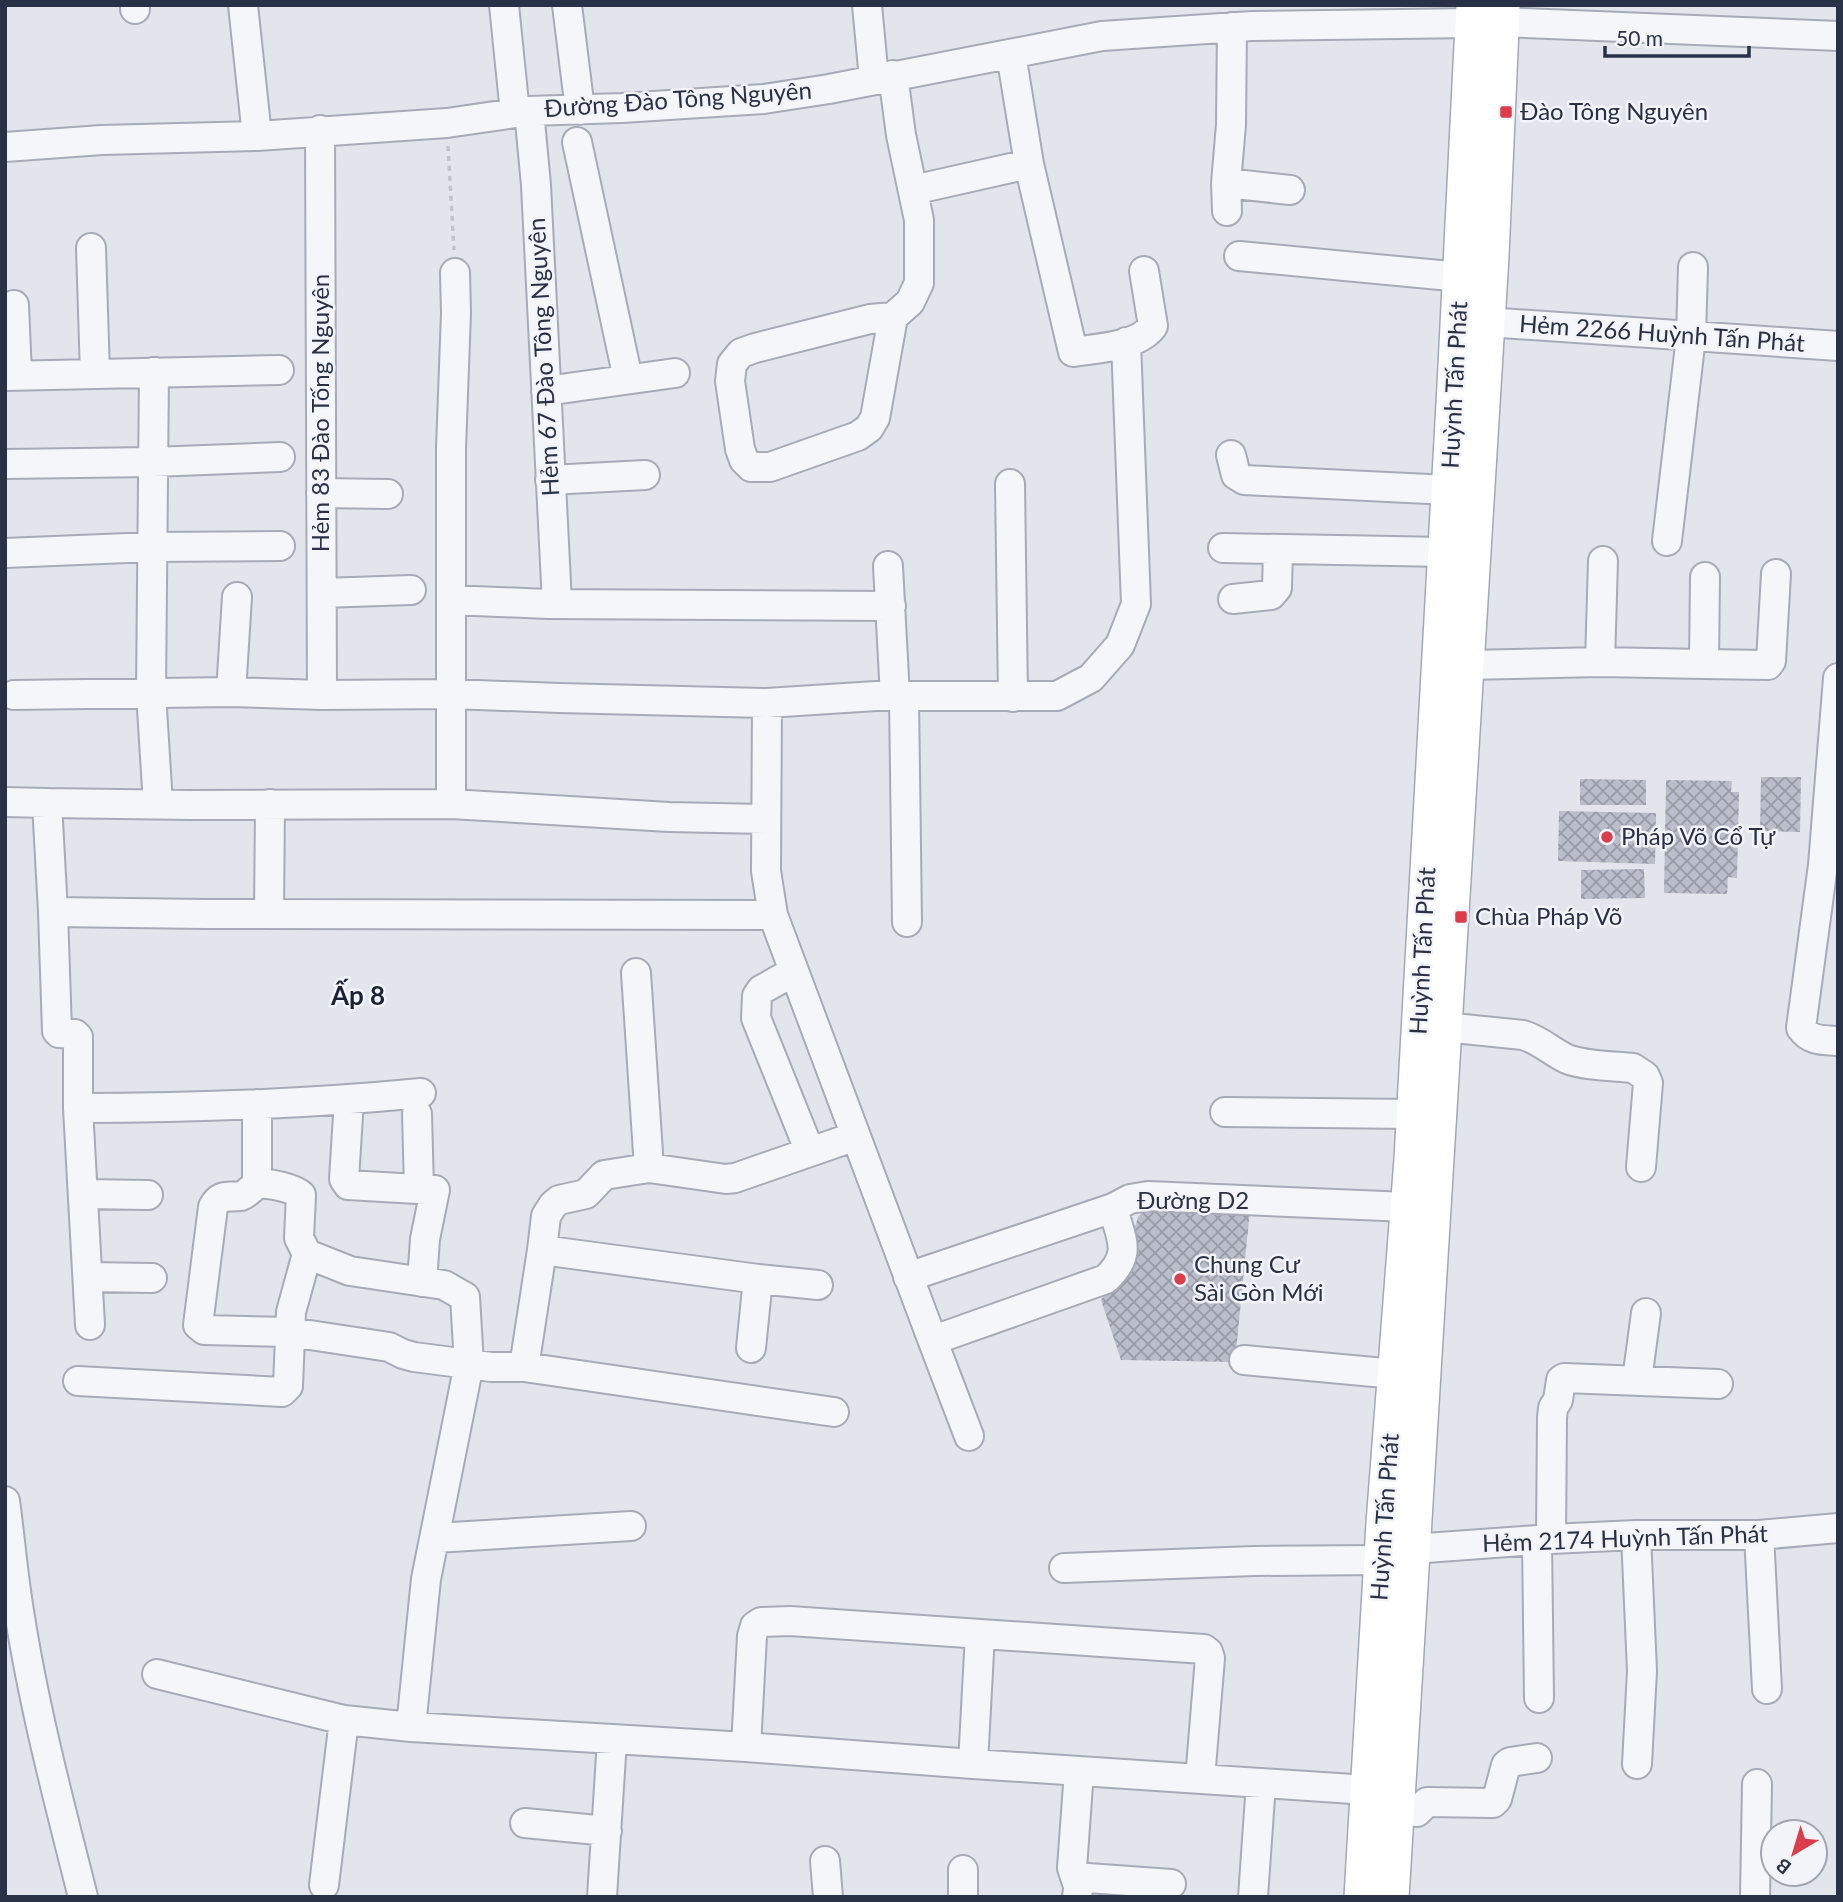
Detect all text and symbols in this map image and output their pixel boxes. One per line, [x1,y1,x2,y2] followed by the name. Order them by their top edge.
[1605,14,1748,58] scale bar
[1616,25,1663,50] text: 50 m
[543,75,813,122] street label: Đường Đào Tông Nguyên
[1520,96,1708,125] place label: Đào Tông Nguyên
[1498,104,1514,120] marker: Đào Tông Nguyên
[521,217,564,497] street label: Hẻm 67 Đào Tông Nguyên
[305,274,334,552] street label: Hẻm 83 Đào Tống Nguyên
[1435,300,1472,469] street label: Huỳnh Tấn Phát
[1518,308,1806,357] street label: Hẻm 2266 Huỳnh Tấn Phát
[1621,821,1776,850] place label: Pháp Võ Cổ Tự
[1599,829,1615,845] marker: Pháp Võ Cổ Tự
[1403,866,1440,1035] street label: Huỳnh Tấn Phát
[1475,901,1622,930] place label: Chùa Pháp Võ
[1453,909,1469,925] marker: Chùa Pháp Võ
[330,978,385,1011] district label: Ấp 8
[1137,1185,1249,1214] street label: Đường D2
[1194,1249,1324,1306] place label: Chung Cư Sài Gòn Mới
[1172,1271,1188,1287] marker: Chung Cư Sài Gòn Mới
[1363,1432,1404,1601] street label: Huỳnh Tấn Phát
[1482,1518,1769,1557] street label: Hẻm 2174 Huỳnh Tấn Phát
[1759,1818,1829,1888] north arrow
[1771,1854,1795,1880] text: B

